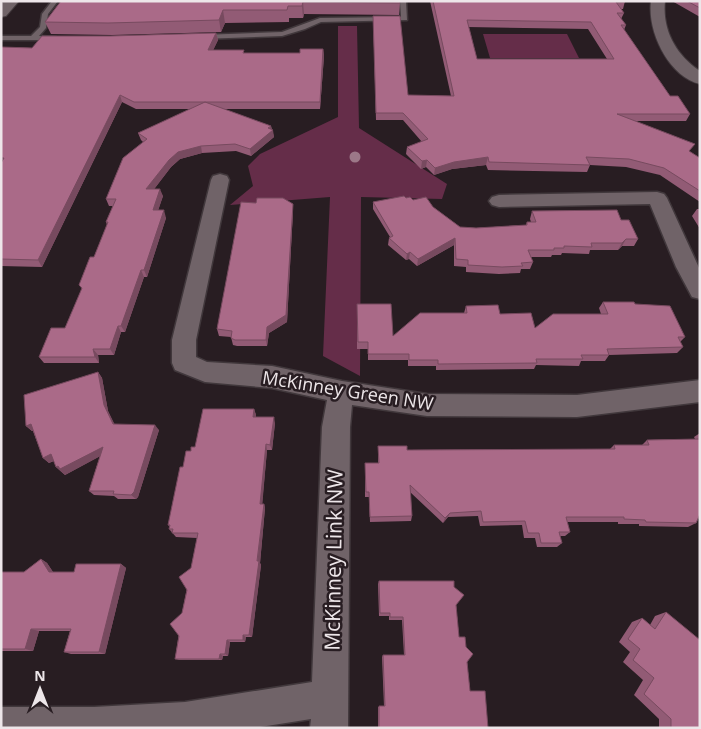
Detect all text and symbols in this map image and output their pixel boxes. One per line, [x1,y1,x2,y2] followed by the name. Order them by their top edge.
[261,365,436,415] street label: McKinney Green NW
[317,468,349,651] street label: McKinney Link NW
[15,664,65,714] north arrow
[34,666,46,685] text: N

